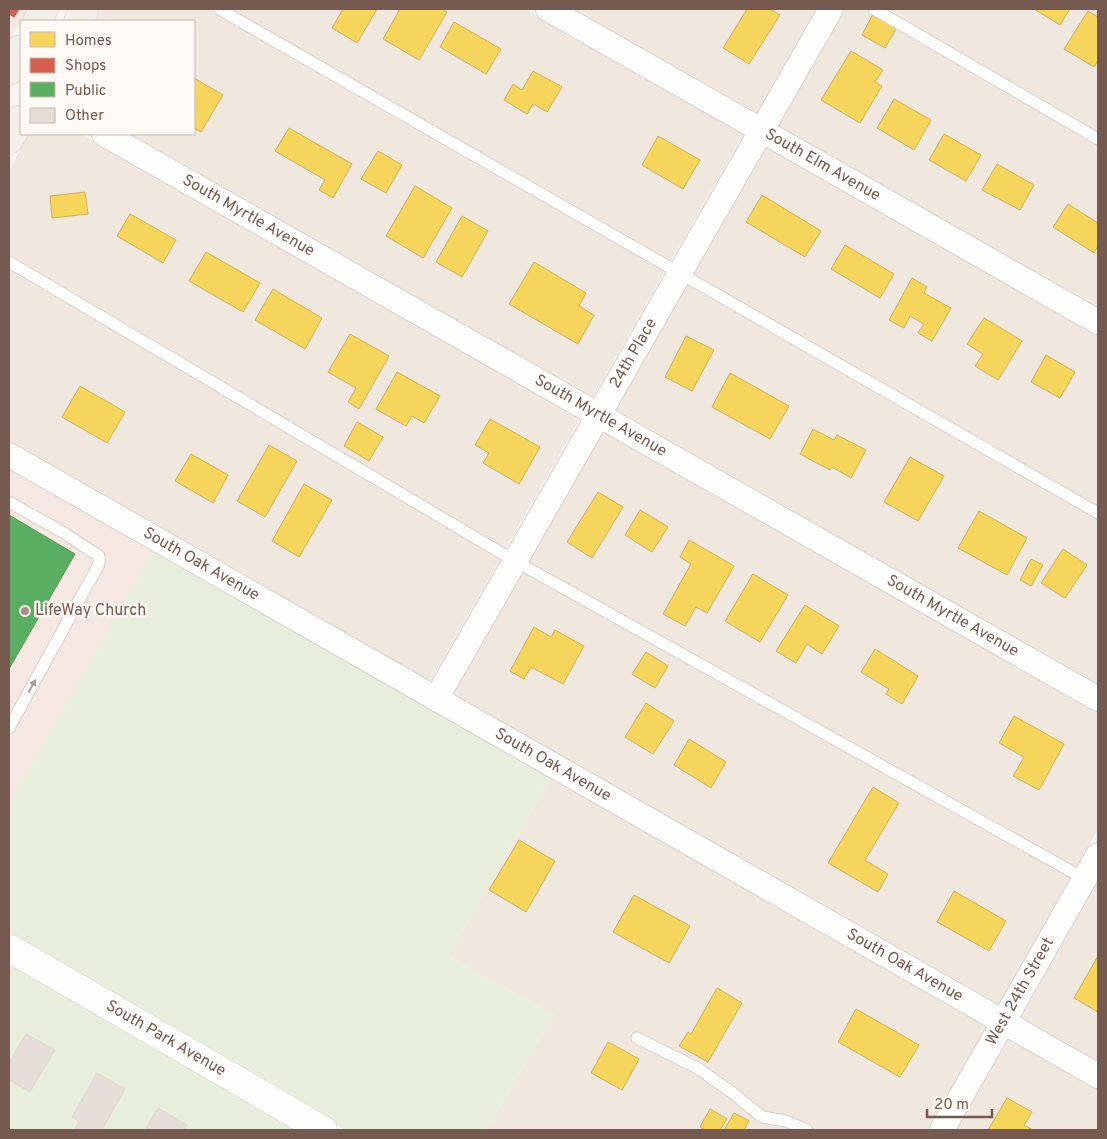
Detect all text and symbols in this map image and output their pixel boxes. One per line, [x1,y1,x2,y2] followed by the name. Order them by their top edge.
[20,20,195,135] legend
[65,32,112,51] text: Homes
[65,57,106,76] text: Shops
[65,82,106,101] text: Public
[65,107,104,126] text: Other
[761,125,884,206] street label: South Elm Avenue
[179,171,318,262] street label: South Myrtle Avenue
[606,315,662,392] street label: 24th Place
[531,371,670,462] street label: South Myrtle Avenue
[139,523,263,606] street label: South Oak Avenue
[883,571,1022,662] street label: South Myrtle Avenue
[35,601,146,621] place label: LifeWay Church
[19,605,31,617] marker: LifeWay Church
[28,679,37,692] one-way arrow
[491,724,615,806] street label: South Oak Avenue
[843,925,966,1007] street label: South Oak Avenue
[982,934,1059,1049] street label: West 24th Street
[102,996,229,1081] street label: South Park Avenue
[927,1086,992,1118] scale bar
[934,1096,969,1115] text: 20 m

